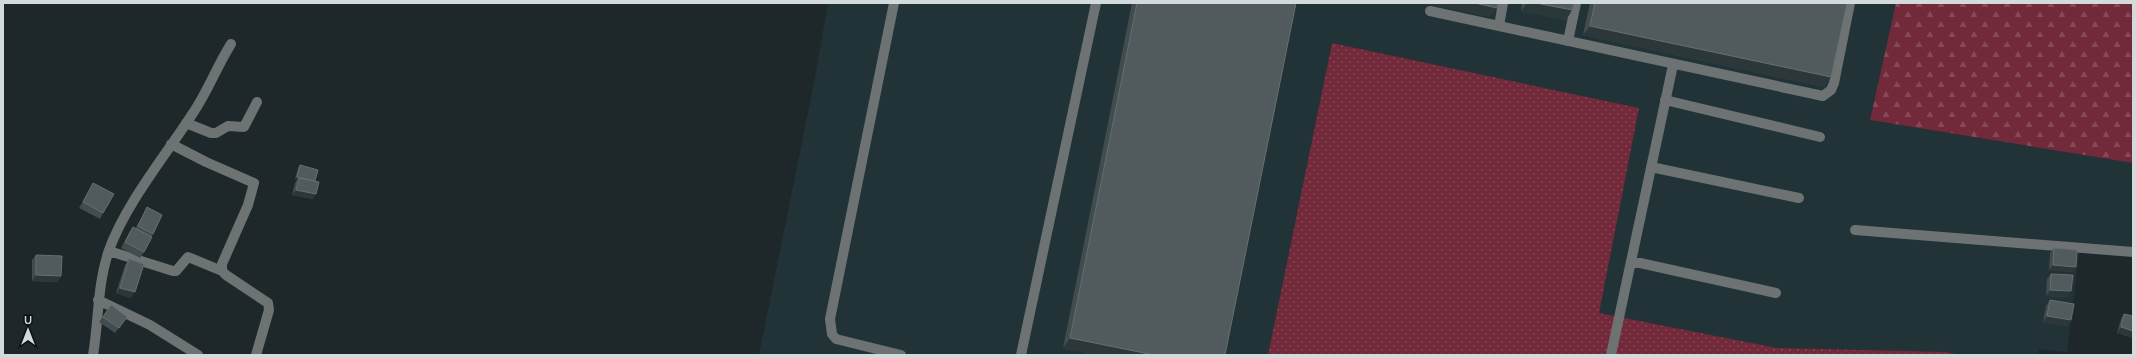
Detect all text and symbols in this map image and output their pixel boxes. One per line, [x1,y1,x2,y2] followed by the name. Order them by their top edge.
[8,310,48,350] north arrow
[24,313,32,327] text: U

